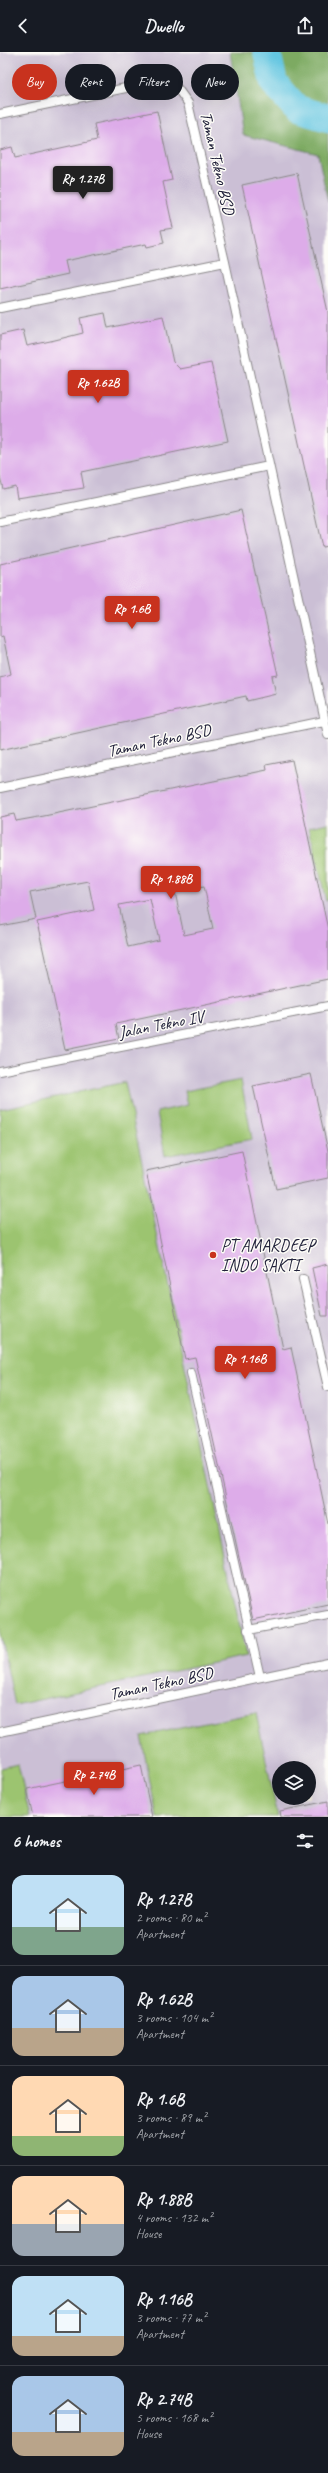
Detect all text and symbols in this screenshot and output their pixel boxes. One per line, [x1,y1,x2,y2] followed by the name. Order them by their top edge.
[12,15,34,37] icon: back
[144,15,184,37] text: Dwello
[294,15,316,37] icon: share
[12,64,57,100] chip: Buy
[65,64,116,100] chip: Rent
[124,64,183,100] chip: Filters
[191,64,239,100] chip: New
[195,110,240,218] street label: Taman Tekno BSD
[42,166,124,200] pin: Rp 1.27B
[62,171,104,187] text: Rp 1.27B
[57,370,139,404] pin: Rp 1.62B
[77,375,119,391] text: Rp 1.62B
[95,596,169,630] pin: Rp 1.6B
[114,601,150,617] text: Rp 1.6B
[106,719,214,762] street label: Taman Tekno BSD
[130,866,212,900] pin: Rp 1.88B
[150,871,192,887] text: Rp 1.88B
[116,1005,209,1043] street label: Jalan Tekno IV
[221,1235,318,1276] place label: PT AMARDEEP INDO SAKTI
[208,1250,218,1260] marker: PT AMARDEEP INDO SAKTI
[204,1346,286,1380] pin: Rp 1.16B
[224,1351,266,1367] text: Rp 1.16B
[108,1662,216,1705] street label: Taman Tekno BSD
[272,1761,316,1805] map controls
[272,1761,316,1805] button: layers
[53,1762,135,1796] pin: Rp 2.74B
[73,1767,115,1783] text: Rp 2.74B
[294,1830,316,1852] icon: filters
[12,1831,60,1852] text: 6 homes
[136,1889,191,1910] text: Rp 1.27B
[44,1891,92,1939] icon: home
[136,1910,206,1926] text: 2 rooms · 80 m²
[136,1926,184,1942] text: Apartment
[136,1989,192,2010] text: Rp 1.62B
[44,1992,92,2040] icon: home
[136,2010,212,2026] text: 3 rooms · 104 m²
[136,2026,184,2042] text: Apartment
[136,2089,184,2110] text: Rp 1.6B
[44,2092,92,2140] icon: home
[136,2110,206,2126] text: 3 rooms · 89 m²
[136,2126,184,2142] text: Apartment
[136,2189,191,2210] text: Rp 1.88B
[44,2192,92,2240] icon: home
[136,2210,212,2226] text: 4 rooms · 132 m²
[136,2226,161,2242] text: House
[136,2289,192,2310] text: Rp 1.16B
[44,2292,92,2340] icon: home
[136,2310,206,2326] text: 3 rooms · 77 m²
[136,2326,184,2342] text: Apartment
[136,2389,191,2410] text: Rp 2.74B
[44,2392,92,2440] icon: home
[136,2410,212,2426] text: 5 rooms · 168 m²
[136,2426,161,2442] text: House

